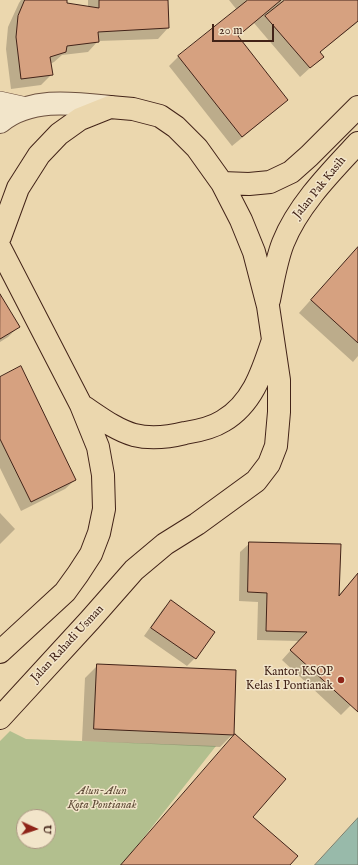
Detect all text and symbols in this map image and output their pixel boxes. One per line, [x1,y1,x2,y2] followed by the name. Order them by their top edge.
[214,16,276,42] scale bar
[219,23,242,38] text: 20 m
[290,154,350,222] street label: Jalan Pak Kasih
[29,602,107,686] street label: Jalan Rahadi Usman
[246,666,333,694] place label: Kantor KSOP Kelas I Pontianak
[336,675,346,685] marker: Kantor KSOP Kelas I Pontianak
[68,785,136,813] park label: Alun-Alun Kota Pontianak
[16,809,56,849] north arrow
[40,825,54,835] text: U

